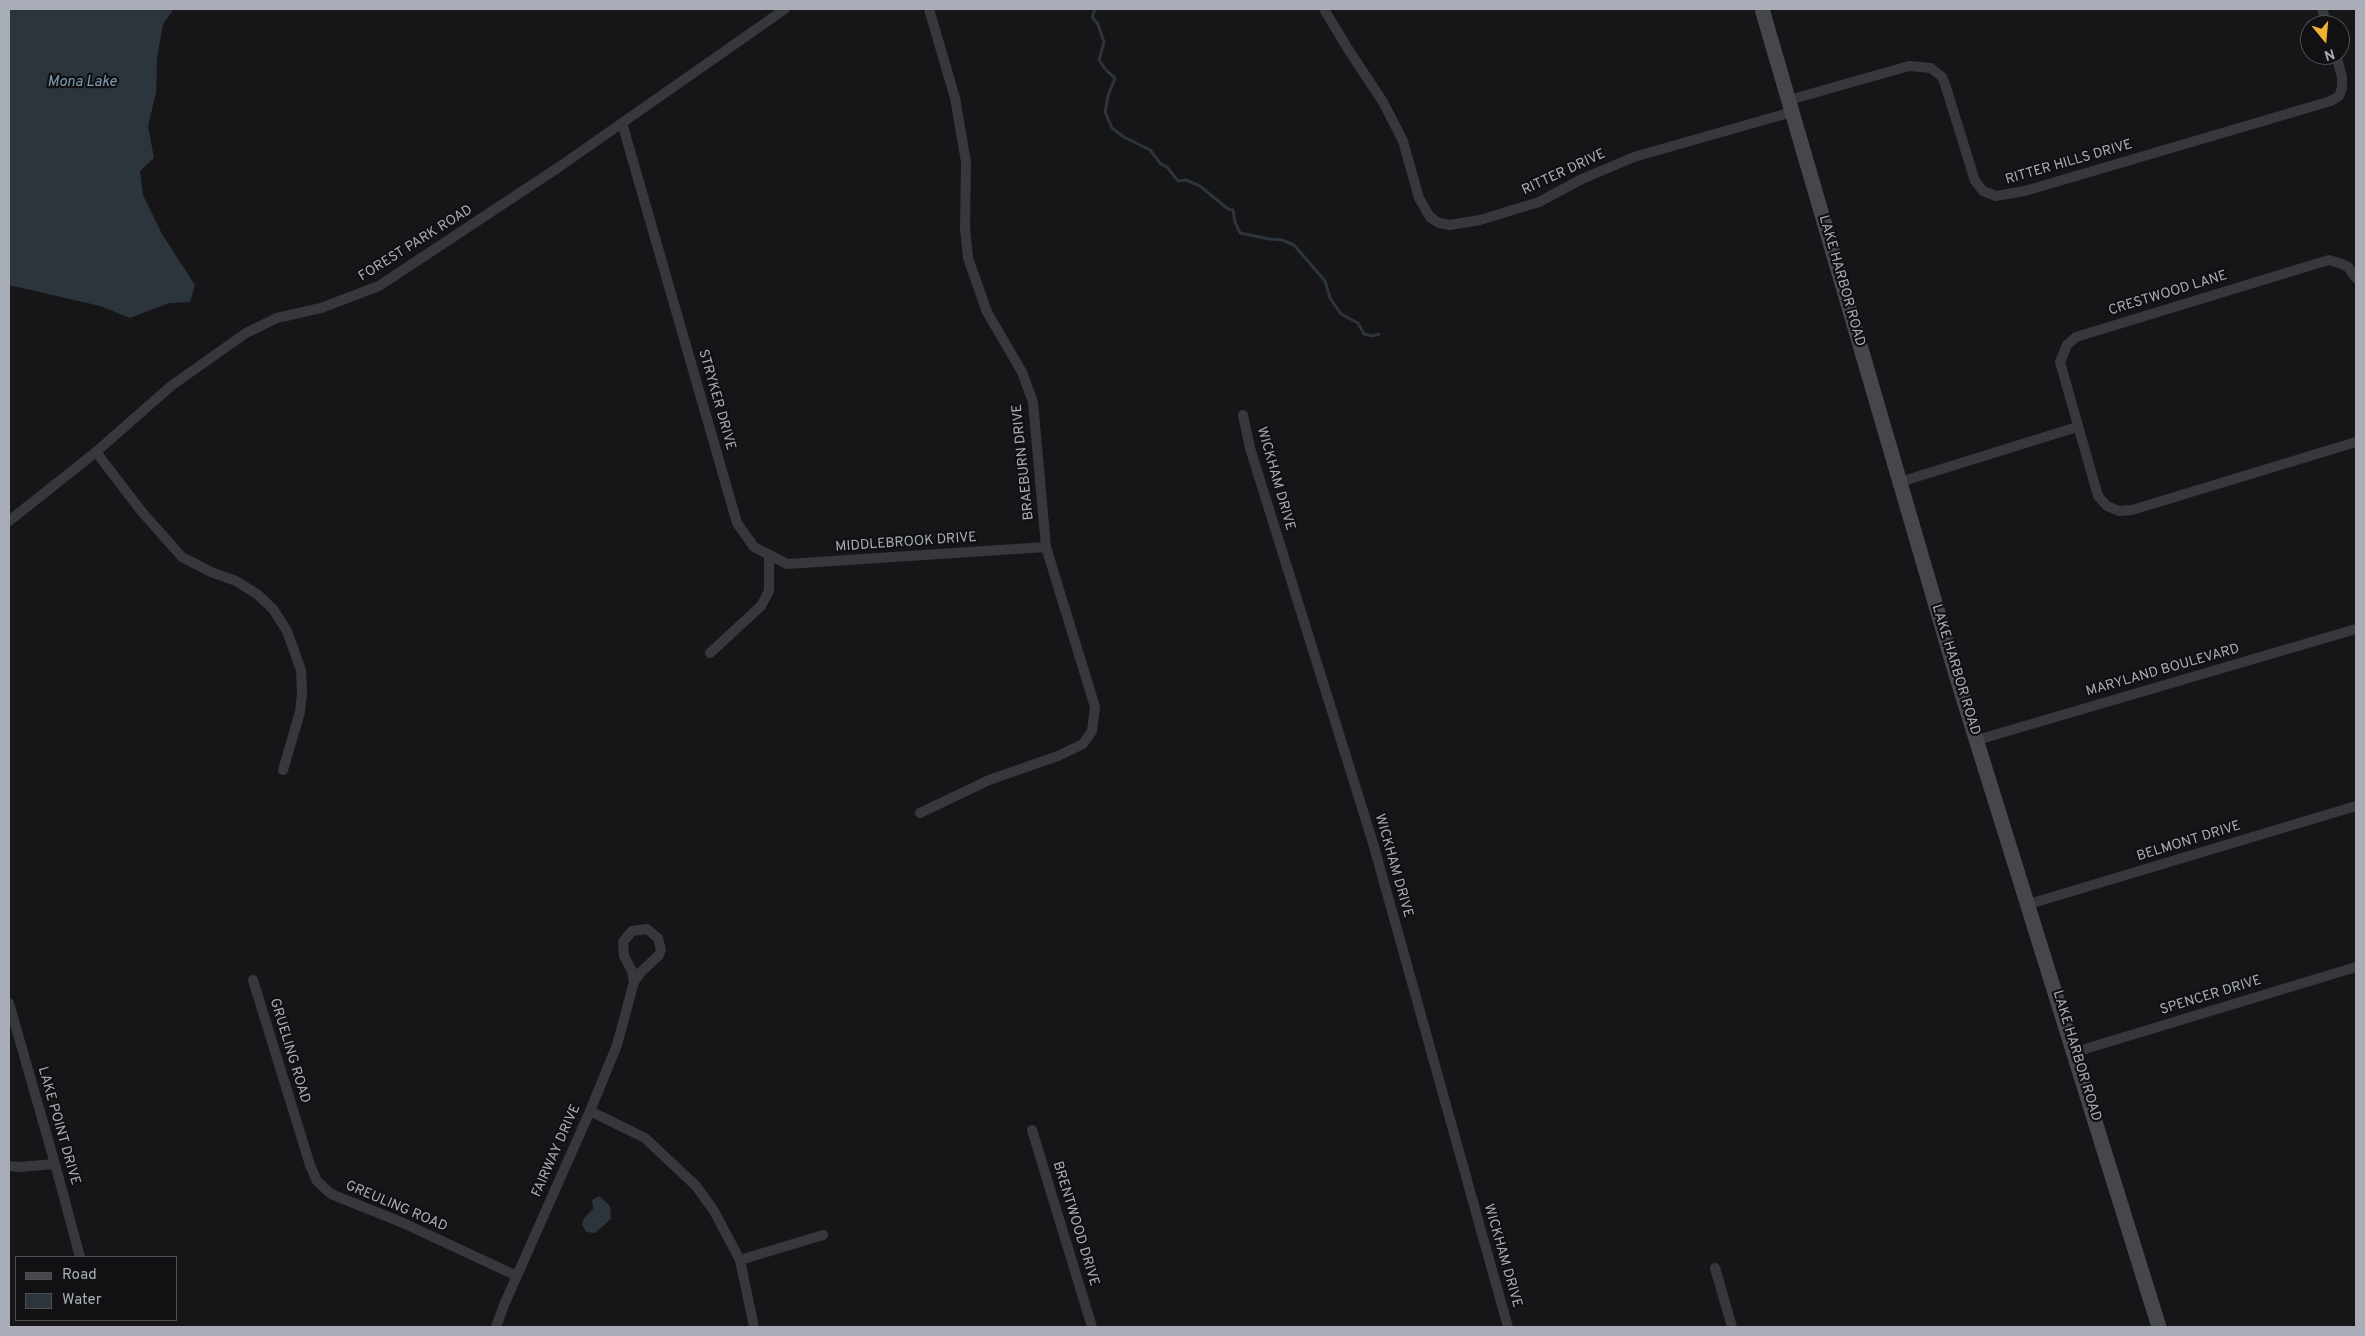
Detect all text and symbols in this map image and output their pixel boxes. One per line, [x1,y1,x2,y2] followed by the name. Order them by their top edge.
[2300,15,2350,65] north arrow
[2322,44,2337,63] text: N
[47,74,117,92] water label: Mona Lake
[2004,137,2134,189] street label: RITTER HILLS DRIVE
[1519,146,1609,200] street label: RITTER DRIVE
[356,202,476,286] street label: FOREST PARK ROAD
[1814,213,1868,349] street label: LAKE HARBOR ROAD
[2107,268,2229,320] street label: CRESTWOOD LANE
[694,348,738,452] street label: STRYKER DRIVE
[1010,403,1038,521] street label: BRAEBURN DRIVE
[1252,425,1298,533] street label: WICKHAM DRIVE
[835,530,977,556] street label: MIDDLEBROOK DRIVE
[1927,603,1983,737] street label: LAKE HARBOR ROAD
[2084,641,2242,701] street label: MARYLAND BOULEVARD
[1370,812,1416,920] street label: WICKHAM DRIVE
[2135,818,2243,866] street label: BELMONT DRIVE
[2158,973,2264,1019] street label: SPENCER DRIVE
[2048,989,2104,1123] street label: LAKE HARBOR ROAD
[265,996,313,1106] street label: GRUELING ROAD
[33,1065,83,1187] street label: LAKE POINT DRIVE
[529,1102,585,1200] street label: FAIRWAY DRIVE
[1048,1160,1102,1288] street label: BRENTWOOD DRIVE
[342,1178,450,1236] street label: GREULING ROAD
[1479,1202,1525,1310] street label: WICKHAM DRIVE
[15,1256,178,1321] legend
[62,1266,97,1285] text: Road
[62,1291,101,1310] text: Water

